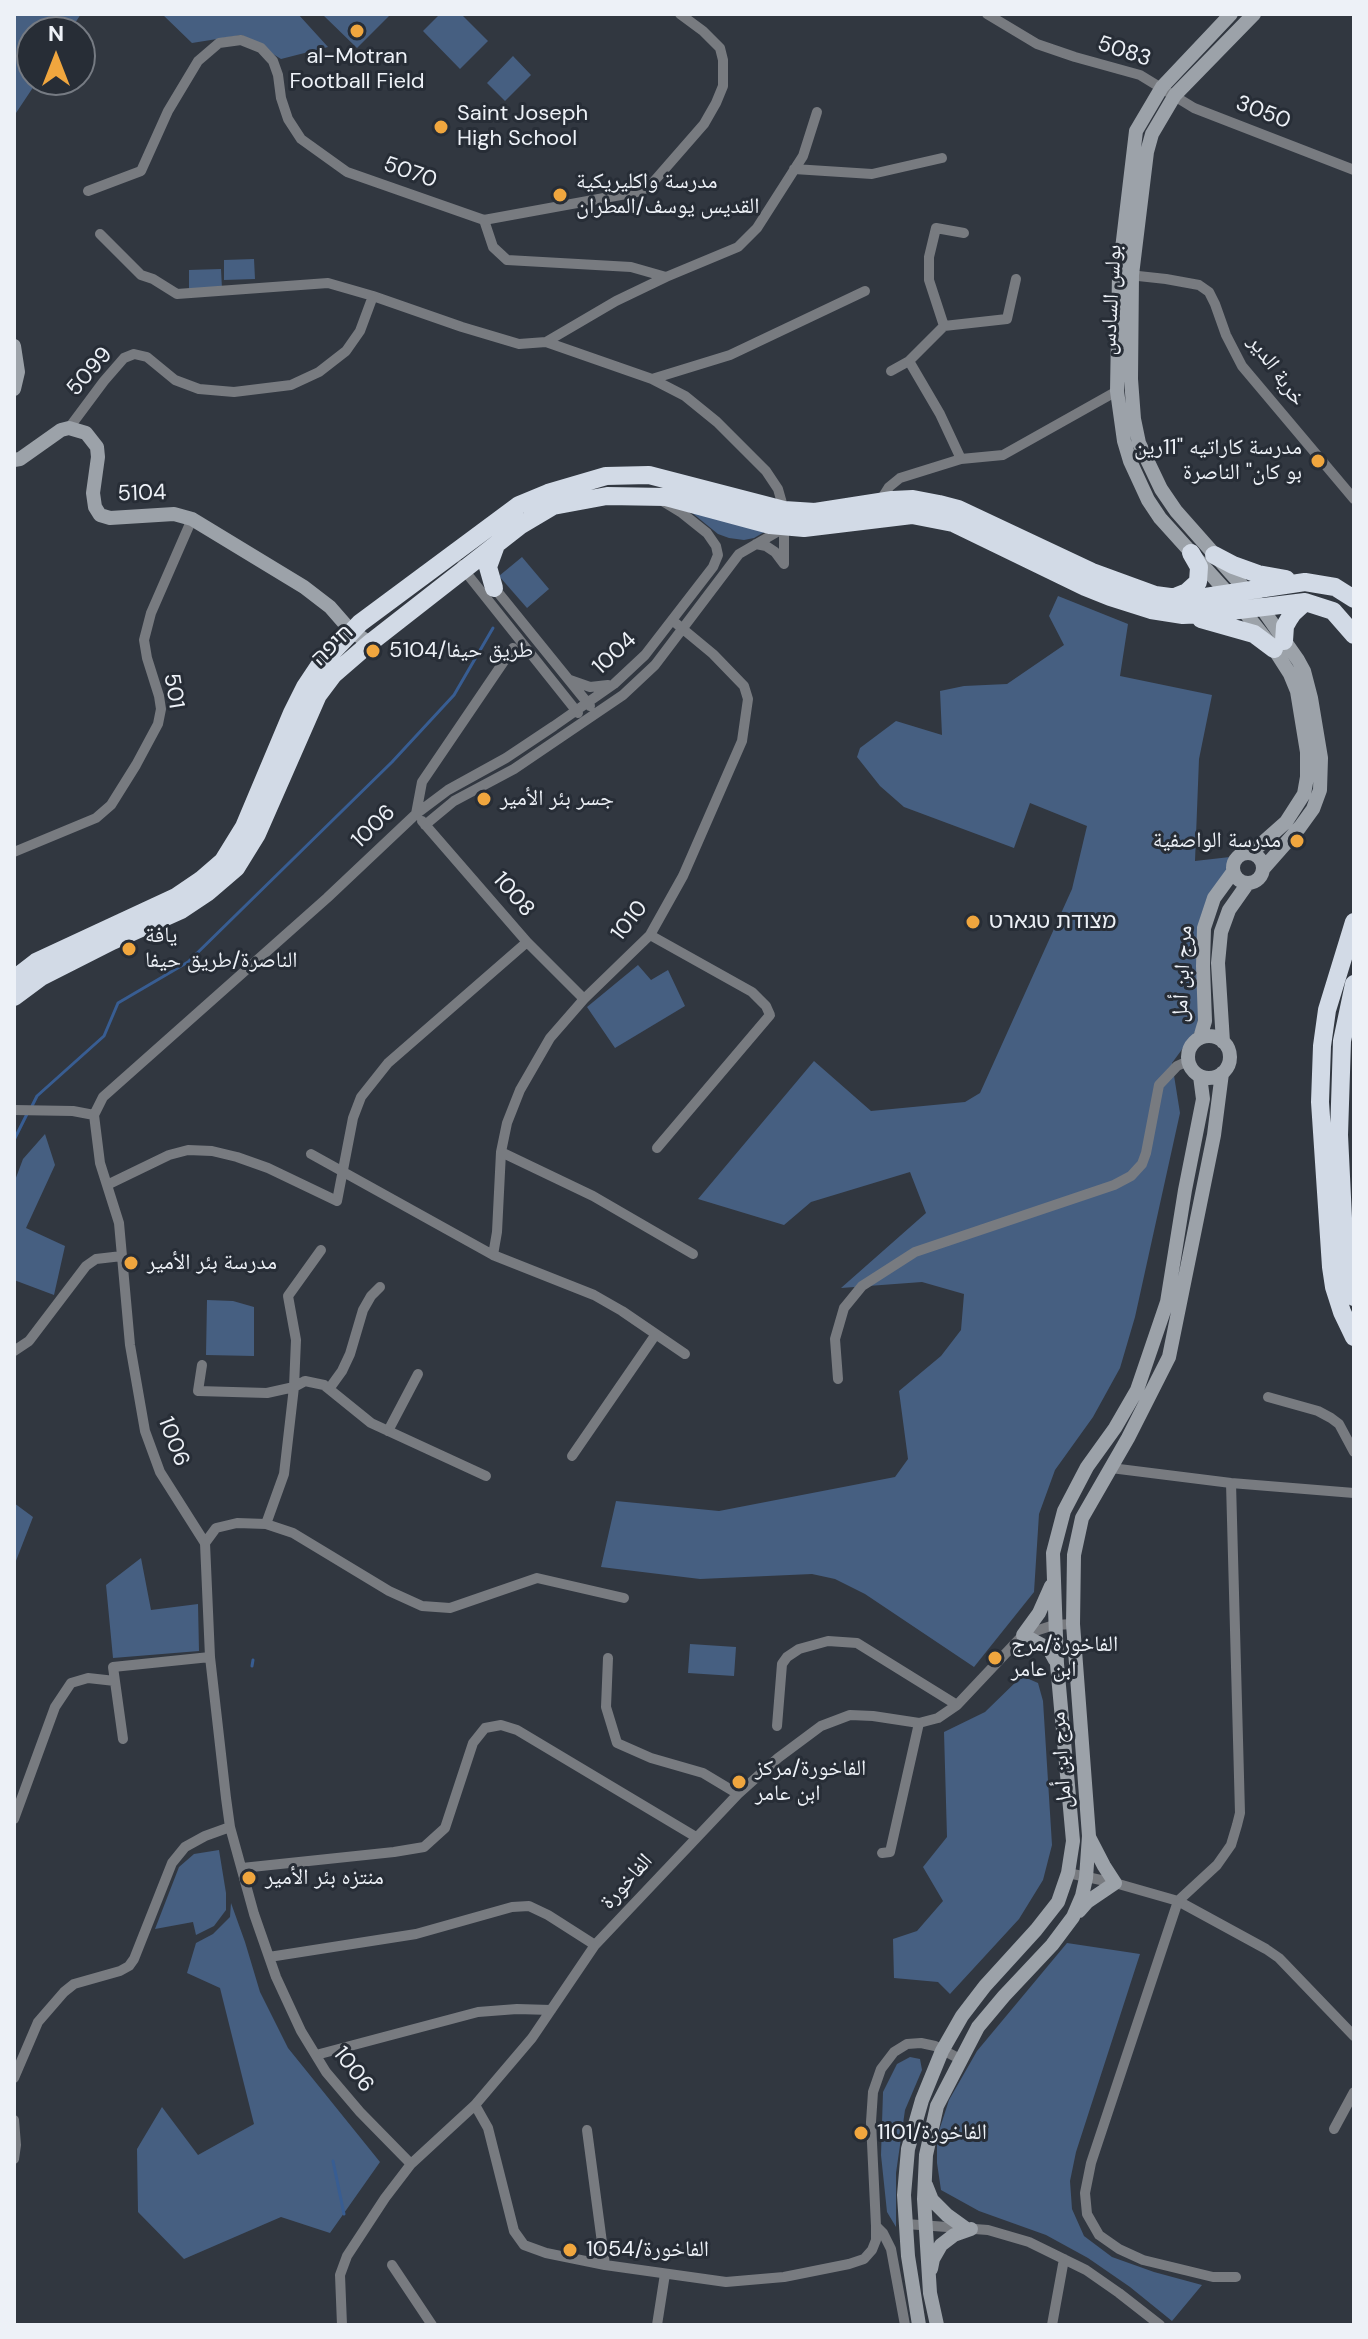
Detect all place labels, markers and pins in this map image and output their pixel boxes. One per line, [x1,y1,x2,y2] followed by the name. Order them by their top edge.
[348,22,366,40] marker: al-Motran Football Field
[289,44,425,96] place label: al-Motran Football Field
[457,101,588,152] place label: Saint Joseph High School
[432,118,450,136] marker: Saint Joseph High School
[576,169,759,220] place label: مدرسة واكليريكية القديس يوسف/المطران
[551,186,569,204] marker: مدرسة واكليريكية القديس يوسف/المطران
[1134,435,1302,486] place label: مدرسة كاراتيه "11رين بو كان" الناصرة
[1309,452,1327,470] marker: مدرسة كاراتيه "11رين بو كان" الناصرة
[389,638,533,664] place label: طريق حيفا/5104
[364,642,382,660] marker: طريق حيفا/5104
[500,786,614,812] place label: جسر بئر الأمير
[475,790,493,808] marker: جسر بئر الأمير
[1153,828,1281,854] place label: مدرسة الواصفية
[1288,832,1306,850] marker: مدرسة الواصفية
[989,909,1116,935] place label: מצודת טגארט
[964,913,982,931] marker: מצודת טגארט
[145,923,298,974] place label: يافة الناصرة/طريق حيفا
[120,940,138,958] marker: يافة الناصرة/طريق حيفا
[147,1250,277,1276] place label: مدرسة بئر الأمير
[122,1254,140,1272] marker: مدرسة بئر الأمير
[1011,1632,1118,1684] place label: الفاخورة/مرج ابن عامر
[986,1649,1004,1667] marker: الفاخورة/مرج ابن عامر
[755,1756,866,1808] place label: الفاخورة/مركز ابن عامر
[730,1773,748,1791] marker: الفاخورة/مركز ابن عامر
[265,1865,384,1891] place label: منتزه بئر الأمير
[240,1869,258,1887] marker: منتزه بئر الأمير
[877,2120,987,2146] place label: الفاخورة/1101
[852,2124,870,2142] marker: الفاخورة/1101
[586,2237,709,2263] place label: الفاخورة/1054
[561,2241,579,2259] marker: الفاخورة/1054

